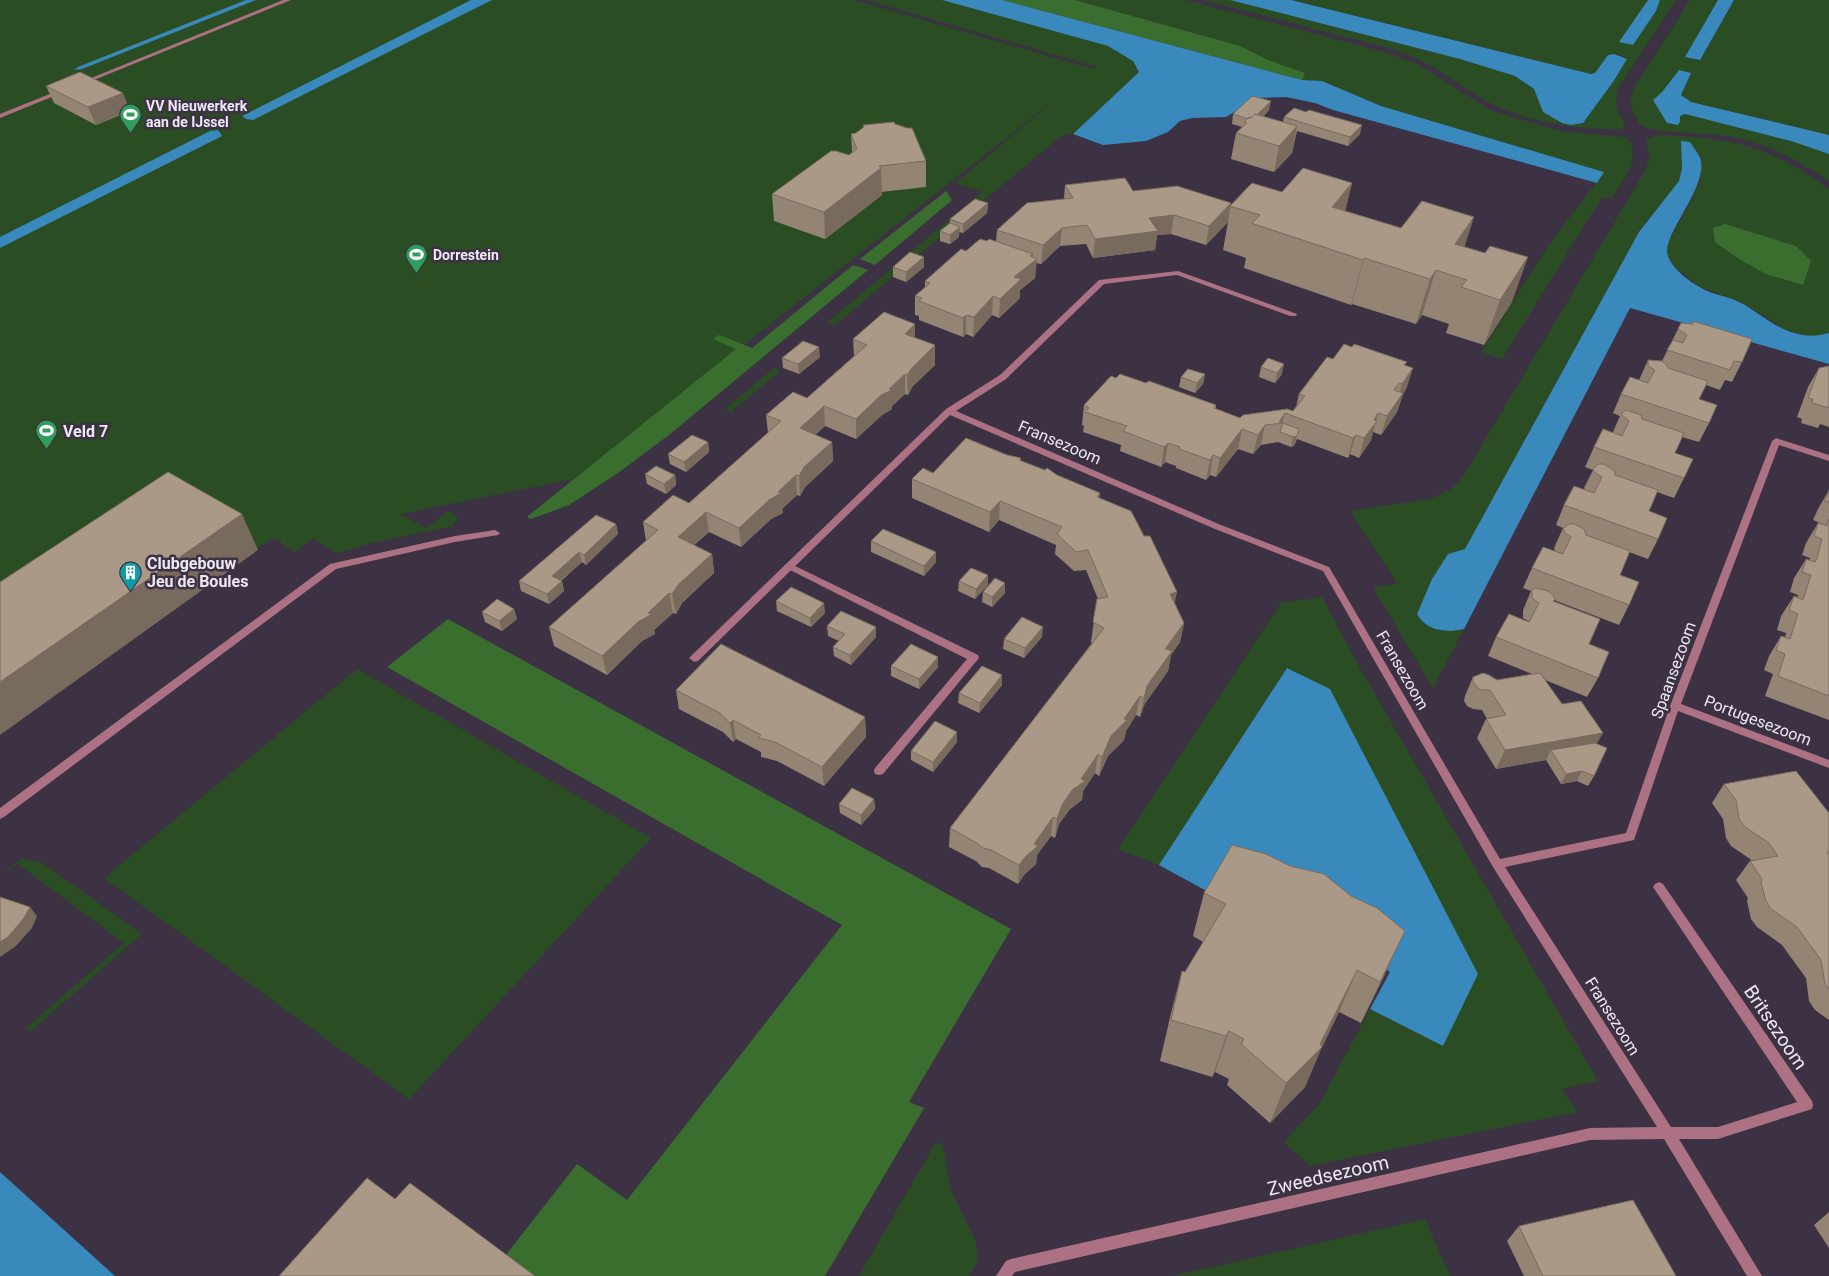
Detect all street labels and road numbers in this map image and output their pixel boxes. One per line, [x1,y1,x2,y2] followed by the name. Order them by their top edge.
[1016,416,1104,468] street label: Fransezoom
[1647,619,1700,721] street label: Spaansezoom
[1372,627,1433,713] street label: Fransezoom
[1702,691,1814,750] street label: Portugesezoom
[1581,974,1644,1059] street label: Fransezoom
[1739,981,1812,1074] street label: Britsezoom
[1265,1150,1391,1201] street label: Zweedsezoom

